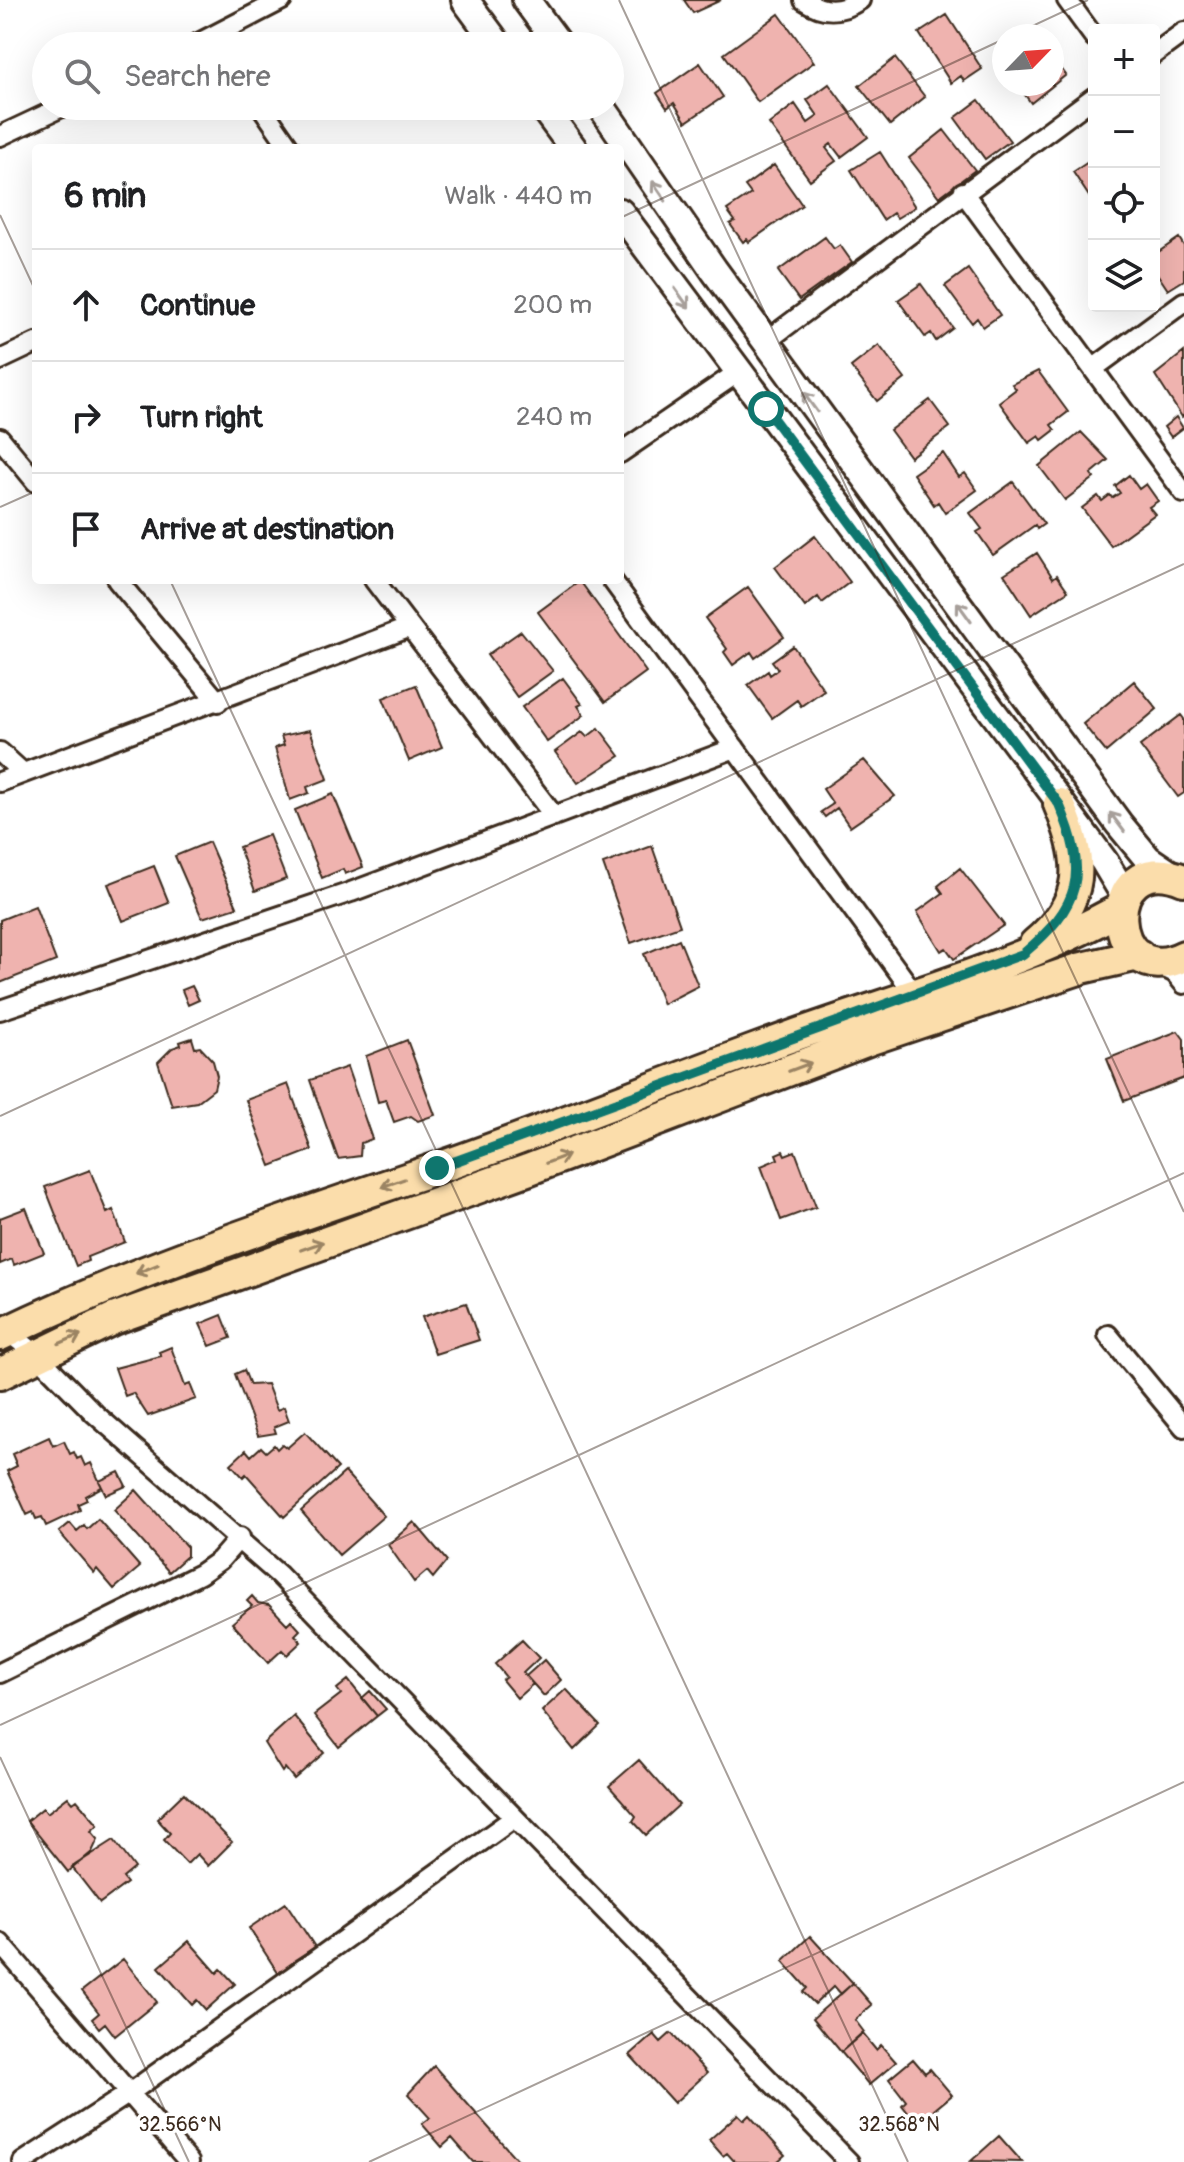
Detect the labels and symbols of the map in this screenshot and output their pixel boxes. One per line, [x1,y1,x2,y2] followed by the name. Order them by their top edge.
[992,24,1064,96] north arrow
[651,180,667,202] one-way arrow
[674,287,691,308] one-way arrow
[748,391,784,427] route start
[802,392,818,414] one-way arrow
[955,602,972,623] one-way arrow
[1109,812,1126,833] one-way arrow
[788,1059,812,1073] one-way arrow
[419,1150,455,1186] route end
[544,1151,569,1165] one-way arrow
[380,1177,405,1192] one-way arrow
[300,1238,324,1252] one-way arrow
[135,1262,160,1277] one-way arrow
[57,1331,82,1346] one-way arrow
[138,2112,222,2137] text: 32.566°N
[858,2112,940,2137] text: 32.568°N

